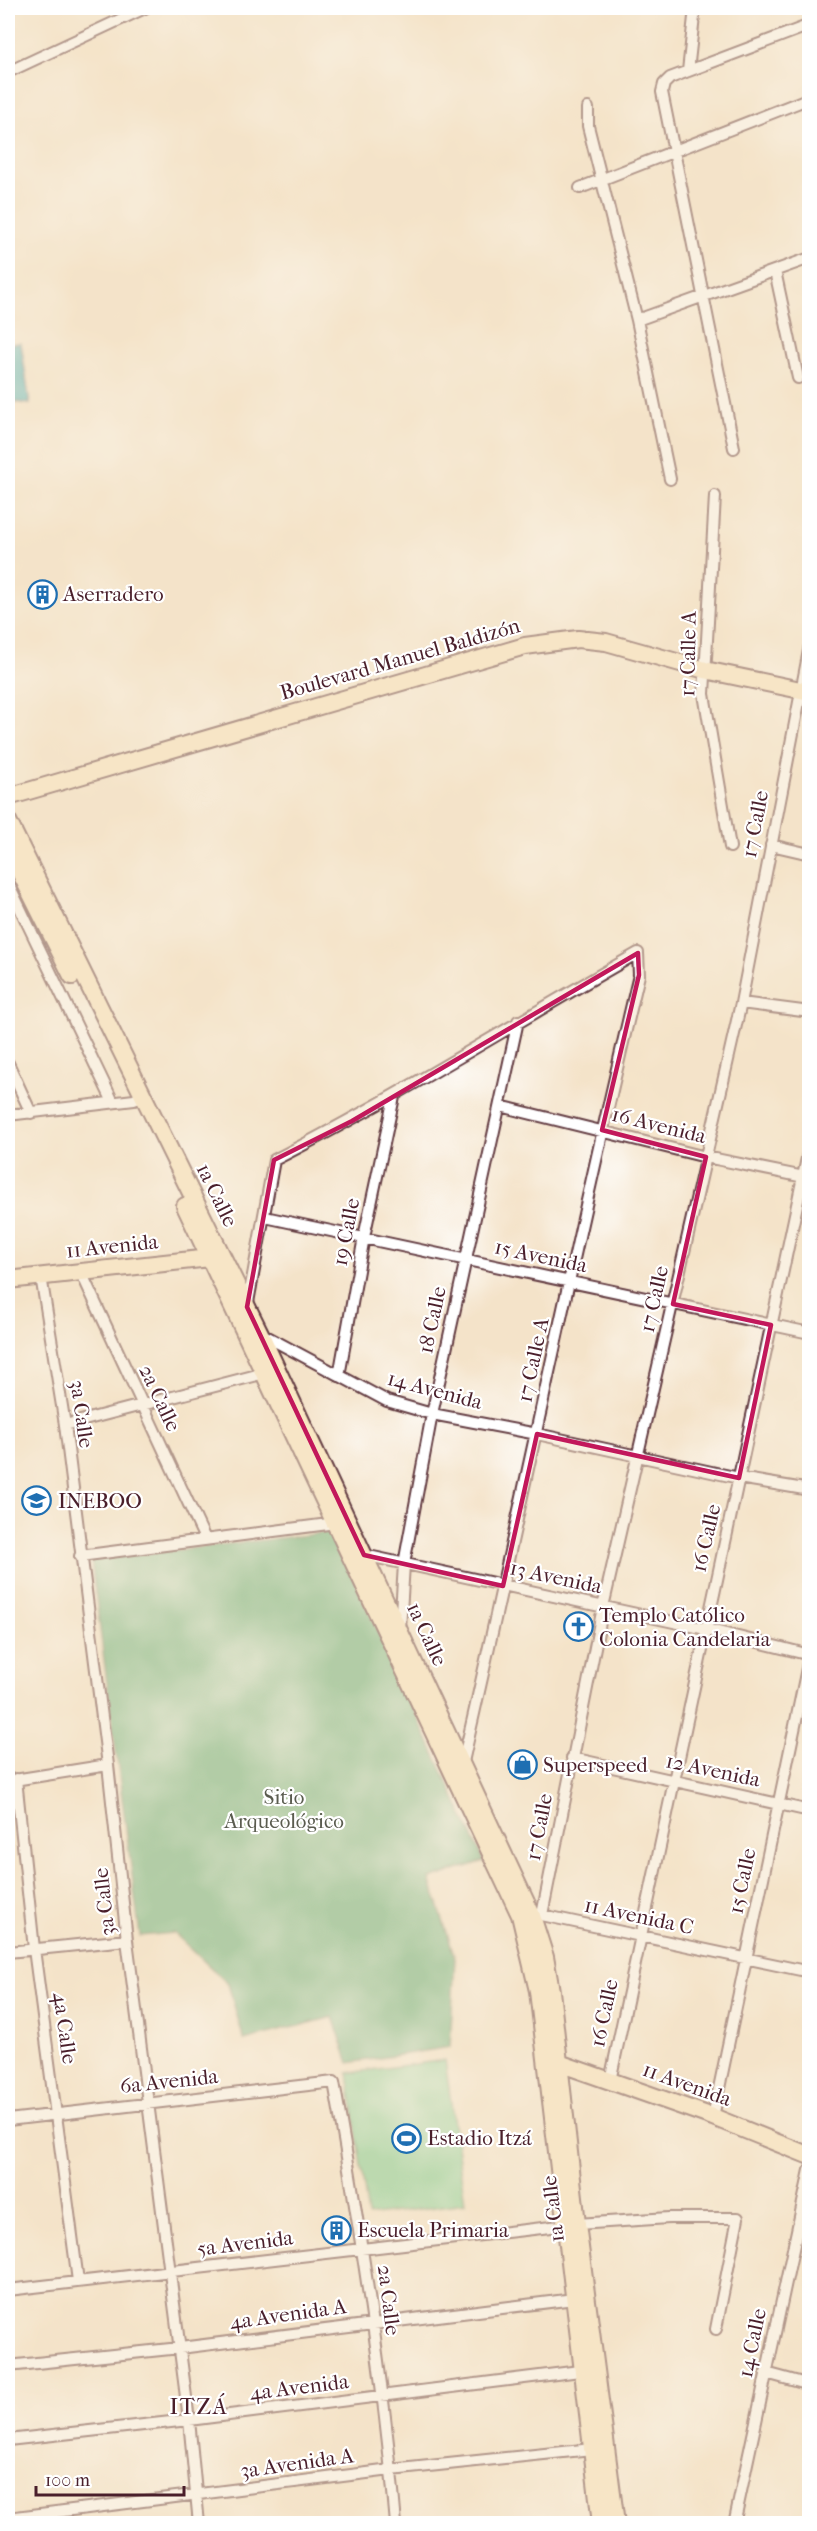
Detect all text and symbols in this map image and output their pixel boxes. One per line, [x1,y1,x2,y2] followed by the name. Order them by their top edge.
[26,578,58,610] building icon: Aserradero
[62,582,164,606] place label: Aserradero
[675,610,701,697] street label: 17 Calle A
[277,613,523,705] street label: Boulevard Manuel Baldizón
[737,788,773,860] street label: 17 Calle
[609,1102,709,1148] street label: 16 Avenida
[191,1159,243,1231] street label: 1a Calle
[328,1196,364,1268] street label: 19 Calle
[65,1229,160,1263] street label: 11 Avenida
[493,1234,590,1278] street label: 15 Avenida
[635,1263,673,1335] street label: 17 Calle
[413,1284,451,1356] street label: 18 Calle
[512,1315,554,1405] street label: 17 Calle A
[134,1361,186,1435] street label: 2a Calle
[385,1366,485,1414] street label: 14 Avenida
[65,1378,99,1450] street label: 3a Calle
[21,1485,53,1517] school or university icon: INEBOO
[58,1489,142,1513] place label: INEBOO
[687,1502,725,1574] street label: 16 Calle
[508,1556,605,1599] street label: 13 Avenida
[402,1598,452,1670] street label: 1a Calle
[599,1603,771,1651] place label: Templo Católico Colonia Candelaria
[562,1611,594,1643] church icon: Templo Católico Colonia Candelaria
[664,1748,763,1792] street label: 12 Avenida
[506,1749,538,1781] shop icon: Superspeed
[543,1753,648,1777] place label: Superspeed
[223,1785,344,1833] park label: Sitio Arqueológico
[521,1791,557,1863] street label: 17 Calle
[723,1846,761,1916] street label: 15 Calle
[88,1867,120,1937] street label: 3a Calle
[582,1893,696,1939] street label: 11 Avenida C
[585,1977,623,2049] street label: 16 Calle
[48,1991,82,2065] street label: 4a Calle
[639,2057,735,2111] street label: 11 Avenida
[119,2064,220,2098] street label: 6a Avenida
[390,2122,422,2154] sports icon: Estadio Itzá
[427,2126,532,2150] place label: Estadio Itzá
[537,2174,569,2244] street label: 1a Calle
[320,2214,352,2246] building icon: Escuela Primaria
[357,2218,509,2242] place label: Escuela Primaria
[196,2225,295,2261] street label: 5a Avenida
[373,2263,405,2337] street label: 2a Calle
[228,2294,348,2334] street label: 4a Avenida A
[733,2306,771,2380] street label: 14 Calle
[248,2369,350,2405] street label: 4a Avenida
[170,2393,228,2420] district label: ITZÁ
[239,2443,355,2483] street label: 3a Avenida A
[36,2459,184,2497] scale bar
[45,2470,90,2491] text: 100 m

